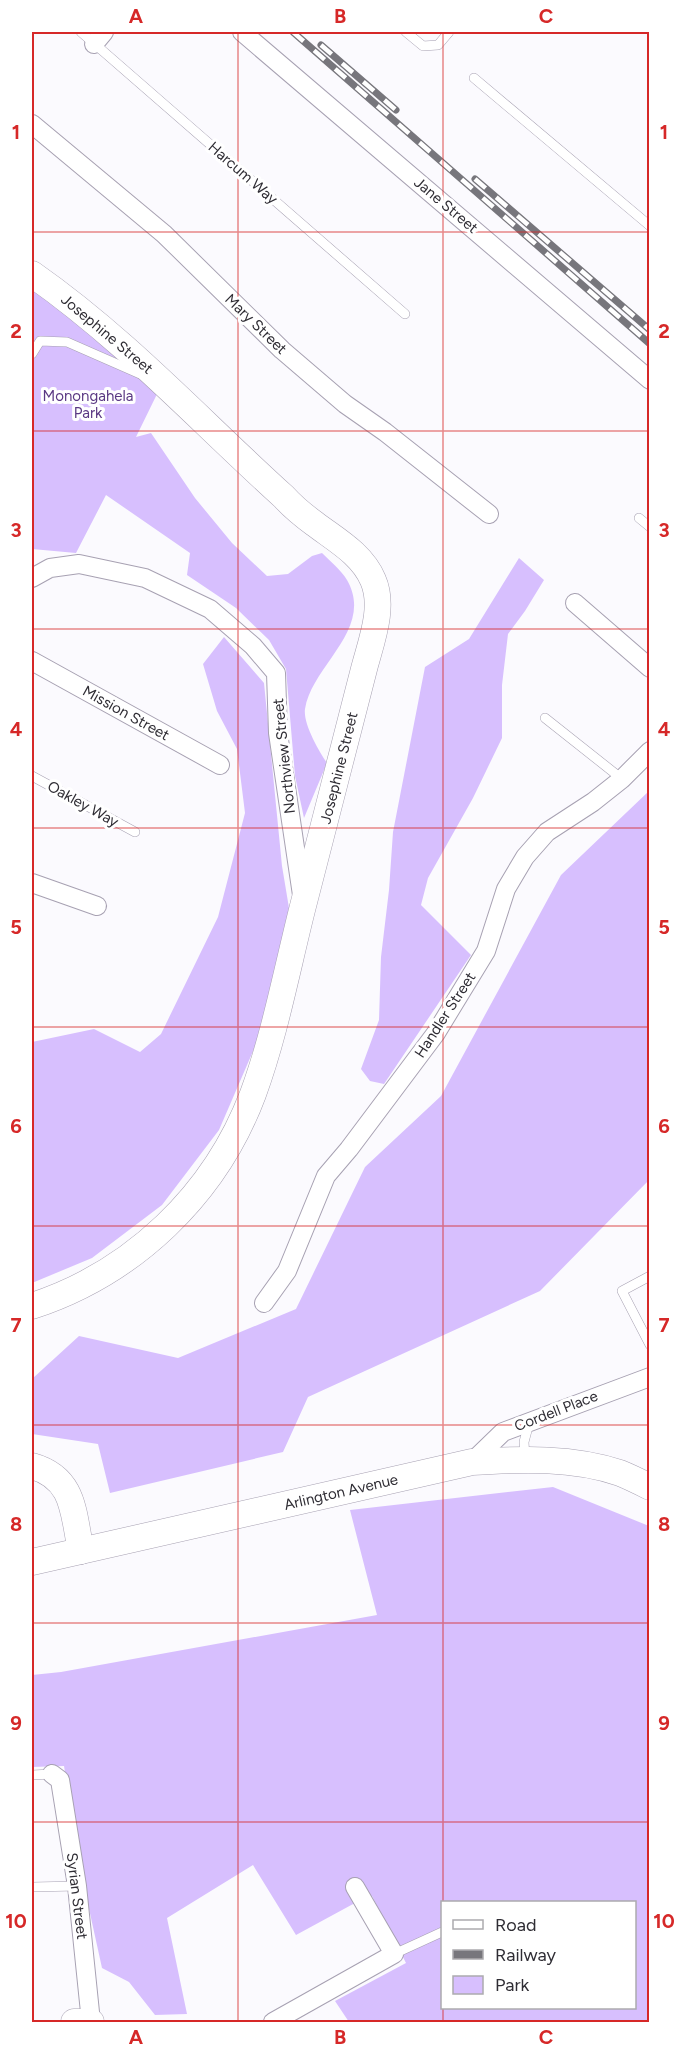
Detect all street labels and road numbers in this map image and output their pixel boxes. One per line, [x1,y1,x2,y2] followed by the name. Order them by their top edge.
[205,138,281,208] street label: Harcum Way
[410,173,482,237] street label: Jane Street
[57,290,157,378] street label: Josephine Street
[221,290,291,358] street label: Mary Street
[79,682,173,744] street label: Mission Street
[269,697,299,815] street label: Northview Street
[316,710,362,826] street label: Josephine Street
[44,777,122,831] street label: Oakley Way
[411,969,480,1061] street label: Handler Street
[512,1387,600,1435] street label: Cordell Place
[282,1470,400,1514] street label: Arlington Avenue
[63,1852,91,1941] street label: Syrian Street

